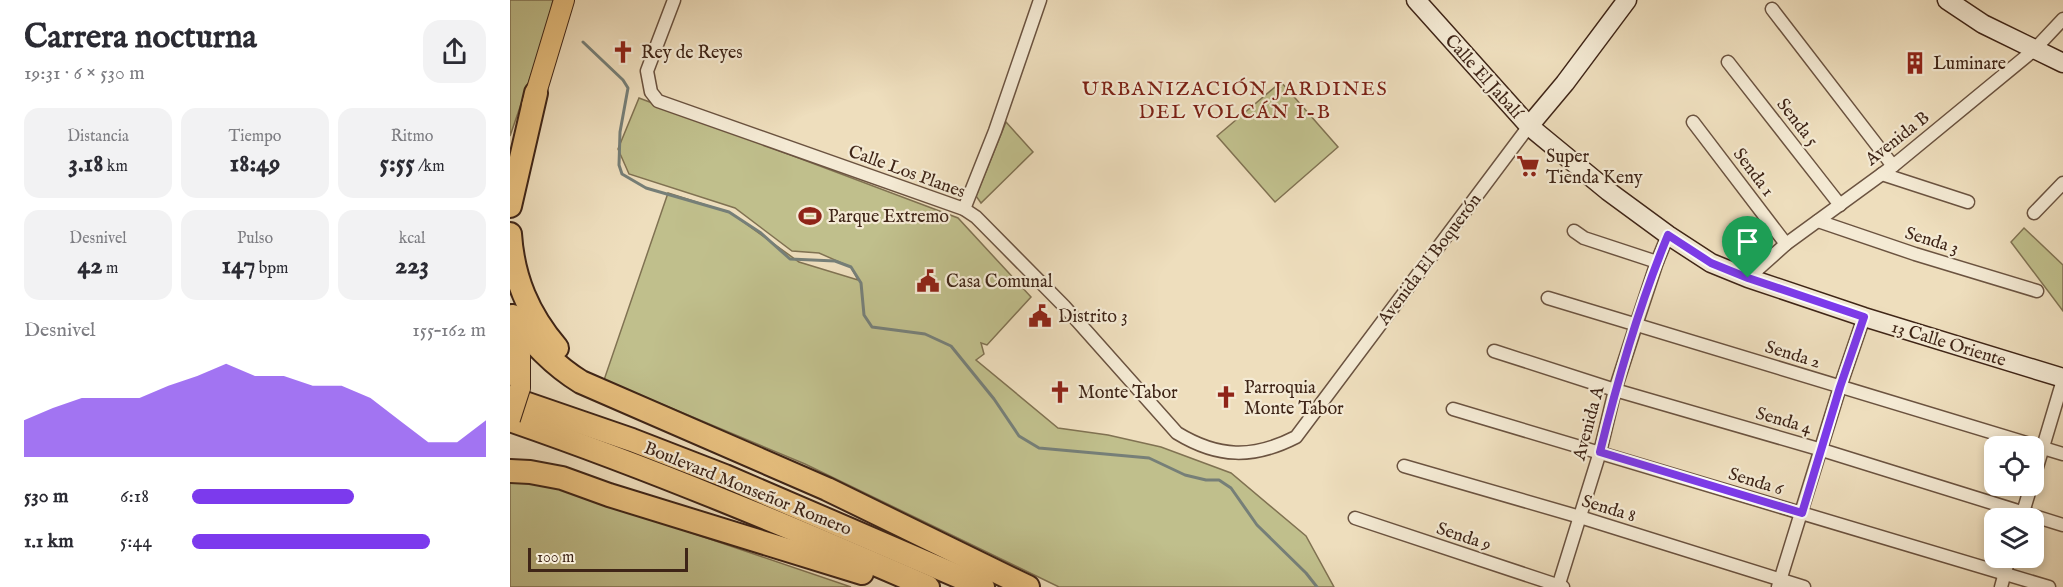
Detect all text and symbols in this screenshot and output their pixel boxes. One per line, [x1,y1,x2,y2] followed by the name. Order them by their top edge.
[24,17,257,59] text: Carrera nocturna
[423,20,486,83] button: share
[1439,30,1528,125] street label: Calle El Jabalí
[610,39,636,65] church icon: Rey de Reyes
[641,42,743,65] place label: Rey de Reyes
[1902,50,1928,76] building icon: Luminare
[1933,53,2006,76] place label: Luminare
[24,61,145,86] text: 19:31 · 6 × 530 m
[1082,77,1388,125] district label: URBANIZACIÓN JARDINES DEL VOLCÁN I-B
[1771,94,1823,152] street label: Senda 5
[1860,107,1935,172] street label: Avenida B
[67,127,129,147] text: Distancia
[229,127,281,147] text: Tiempo
[391,127,433,147] text: Ritmo
[845,141,968,204] street label: Calle Los Planes
[1727,144,1779,202] street label: Senda 1
[1546,146,1643,190] place label: Super Tienda Keny
[68,147,103,180] text: 3.18
[230,147,280,180] text: 18:49
[380,147,415,180] text: 5:55
[1515,153,1541,179] supermarket icon: Super Tienda Keny
[103,157,128,177] text: km
[415,157,445,177] text: /km
[1373,189,1487,331] street label: Avenida El Boquerón
[797,203,823,229] sports icon: Parque Extremo
[828,206,949,229] place label: Parque Extremo
[1722,216,1773,278] pin
[1902,222,1961,260] street label: Senda 3
[1731,225,1764,258] icon: arrive
[69,229,127,249] text: Desnivel
[237,229,273,249] text: Pulso
[399,229,425,249] text: kcal
[78,249,103,282] text: 42
[222,249,255,282] text: 147
[395,249,429,282] text: 223
[103,259,118,279] text: m
[255,259,288,279] text: bpm
[915,268,941,294] public building icon: Casa Comunal
[946,271,1053,294] place label: Casa Comunal
[1027,303,1053,329] public building icon: Distrito 3
[1058,306,1128,329] place label: Distrito 3
[1889,316,2009,373] street label: 13 Calle Oriente
[24,318,96,343] text: Desnivel
[412,318,486,343] text: 155–162 m
[1762,336,1823,375] street label: Senda 2
[1244,377,1344,421] place label: Parroquia Monte Tabor
[1047,379,1073,405] church icon: Monte Tabor
[1078,382,1178,405] place label: Monte Tabor
[1568,383,1611,464] street label: Avenida A
[1213,384,1239,410] church icon: Parroquia Monte Tabor
[1753,403,1814,440] street label: Senda 4
[1984,436,2044,568] map controls
[1984,436,2044,496] button: locate
[640,437,855,542] street label: Boulevard Monseñor Romero
[1725,463,1786,502] street label: Senda 6
[24,484,68,509] text: 530 m
[120,484,149,509] text: 6:18
[1579,490,1638,529] street label: Senda 8
[1984,508,2044,568] button: layers
[1433,518,1494,557] street label: Senda 9
[24,529,74,554] text: 1.1 km
[120,529,152,554] text: 5:44
[528,545,688,572] scale bar
[537,548,574,568] text: 100 m

